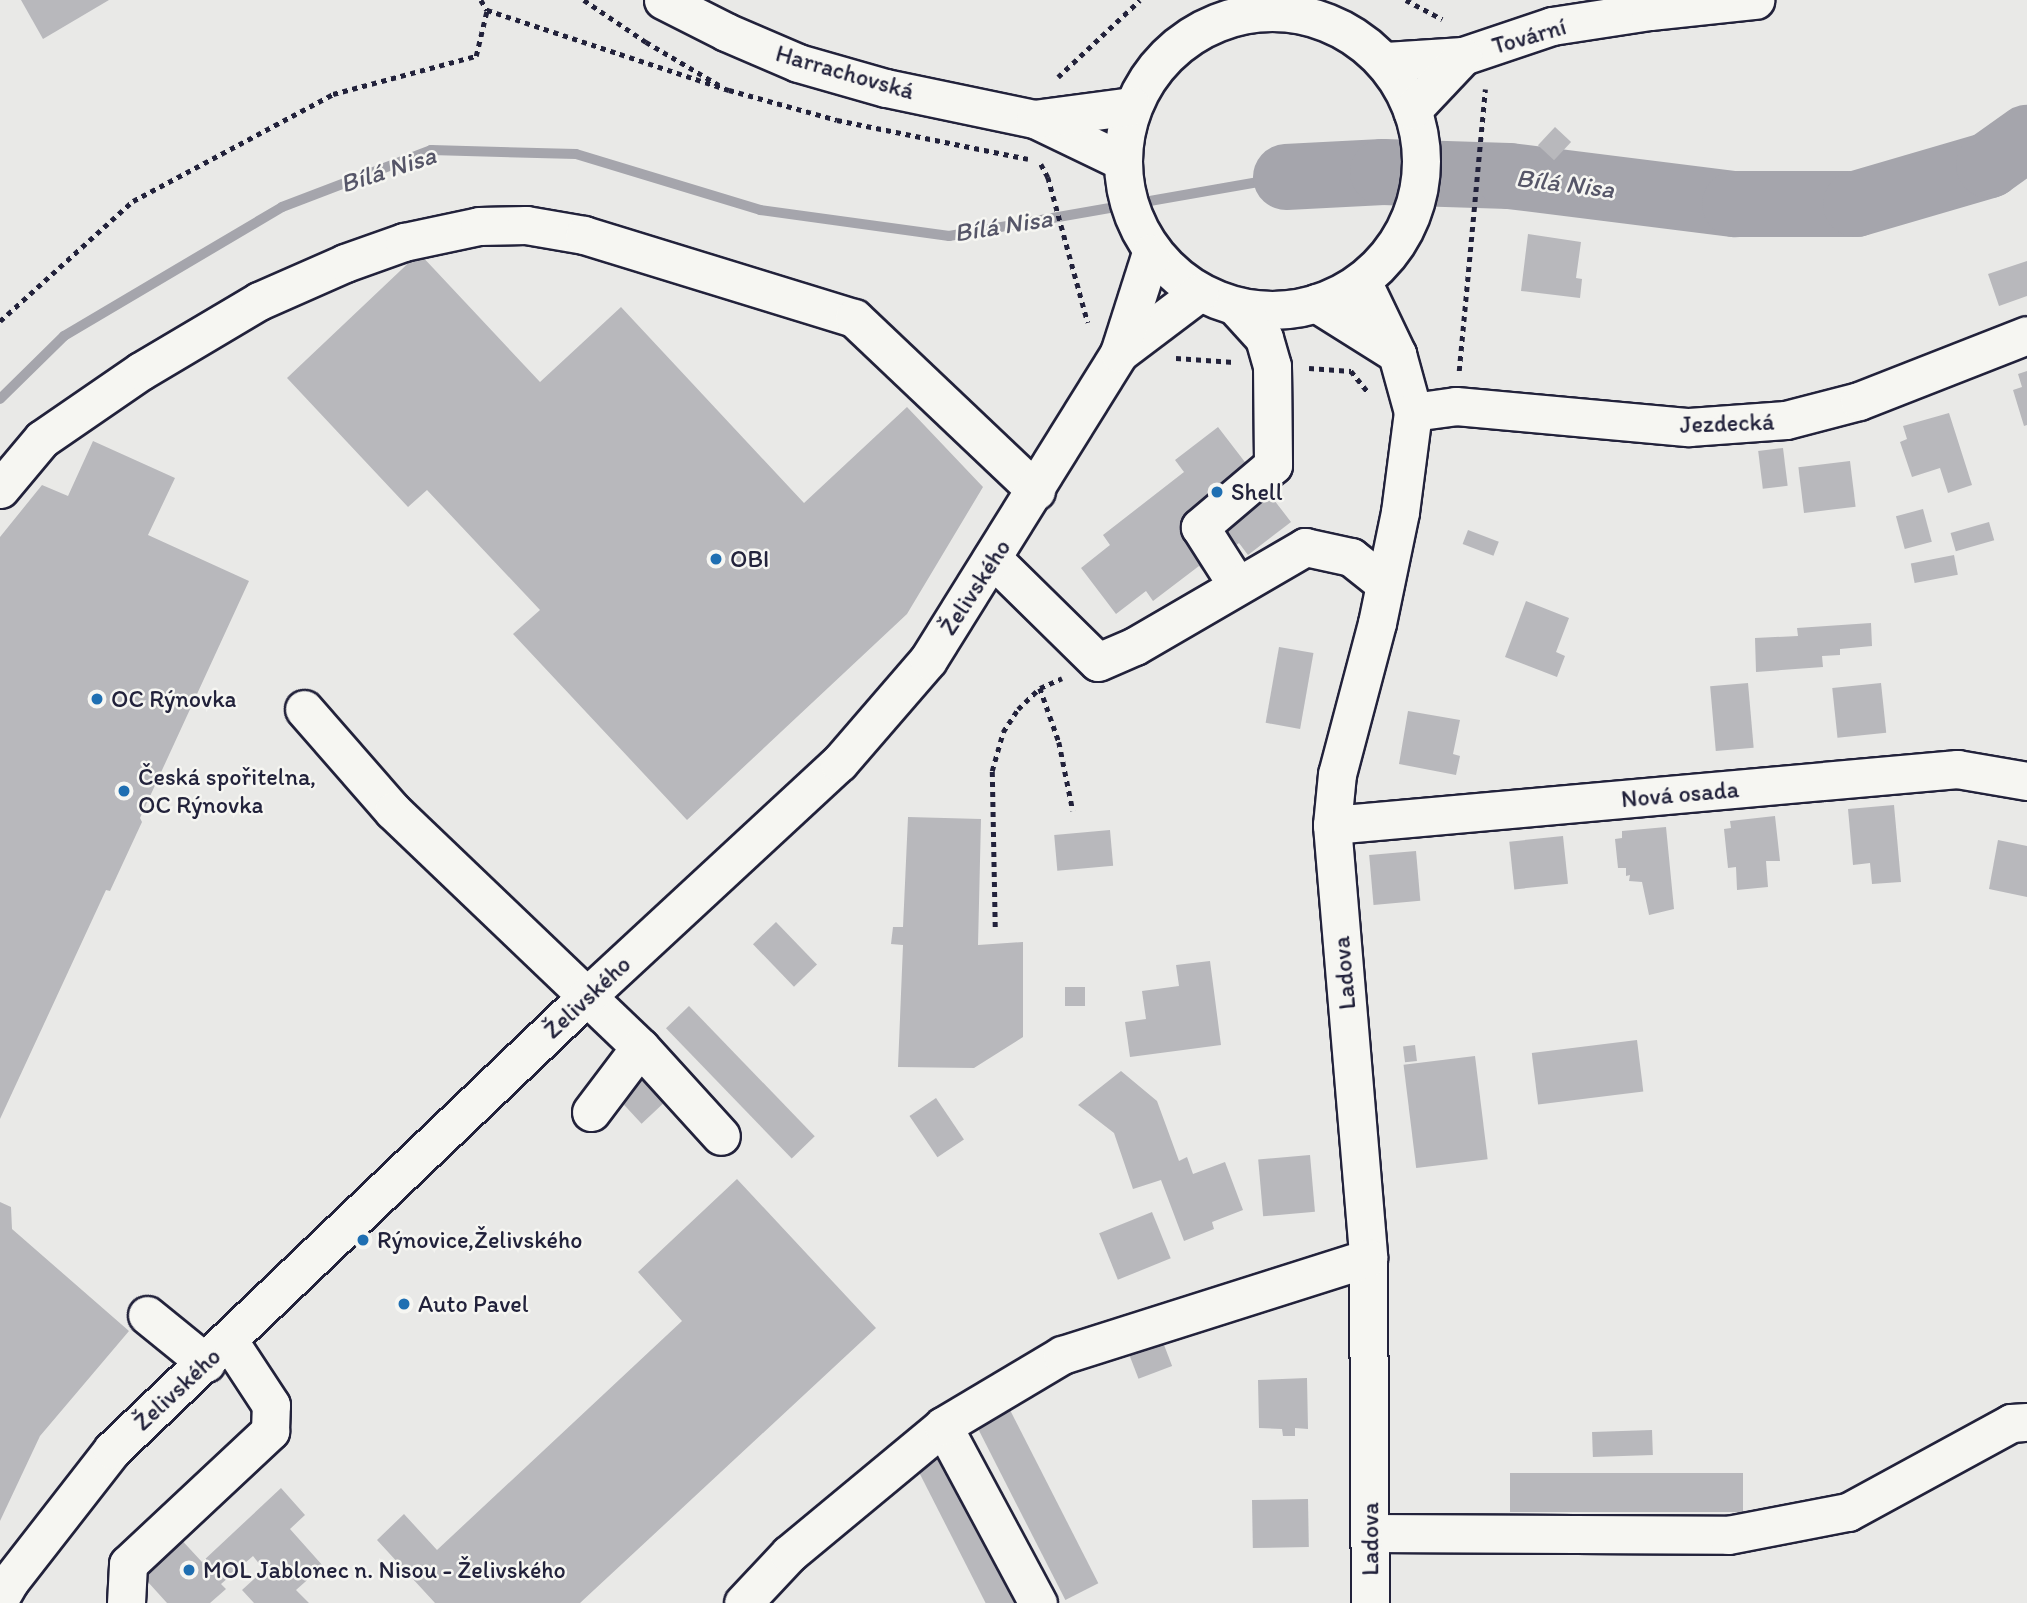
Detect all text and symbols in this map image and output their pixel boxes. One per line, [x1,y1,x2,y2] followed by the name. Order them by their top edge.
[1489,12,1569,60] street label: Tovární
[772,38,918,106] street label: Harrachovská
[336,140,440,200] water label: Bílá Nisa
[1514,162,1616,206] water label: Bílá Nisa
[952,203,1054,249] water label: Bílá Nisa
[1679,407,1775,439] street label: Jezdecká
[1231,478,1282,506] place label: Shell
[1209,484,1225,500] marker: Shell
[933,534,1017,640] street label: Želivského
[730,545,769,573] place label: OBI
[708,551,724,567] marker: OBI
[111,685,236,713] place label: OC Rýnovka
[89,691,105,707] marker: OC Rýnovka
[138,763,315,819] place label: Česká spořitelna, OC Rýnovka
[1620,775,1740,813] street label: Nová osada
[116,783,132,799] marker: Česká spořitelna, OC Rýnovka
[1326,935,1362,1011] street label: Ladova
[538,950,636,1044] street label: Želivského
[377,1226,583,1254] place label: Rýnovice,Želivského
[355,1232,371,1248] marker: Rýnovice,Želivského
[418,1290,528,1318] place label: Auto Pavel
[396,1296,412,1312] marker: Auto Pavel
[128,1342,226,1436] street label: Želivského
[1356,1502,1384,1576] street label: Ladova
[203,1556,566,1584] place label: MOL Jablonec n. Nisou - Želivského
[181,1562,197,1578] marker: MOL Jablonec n. Nisou - Želivského

